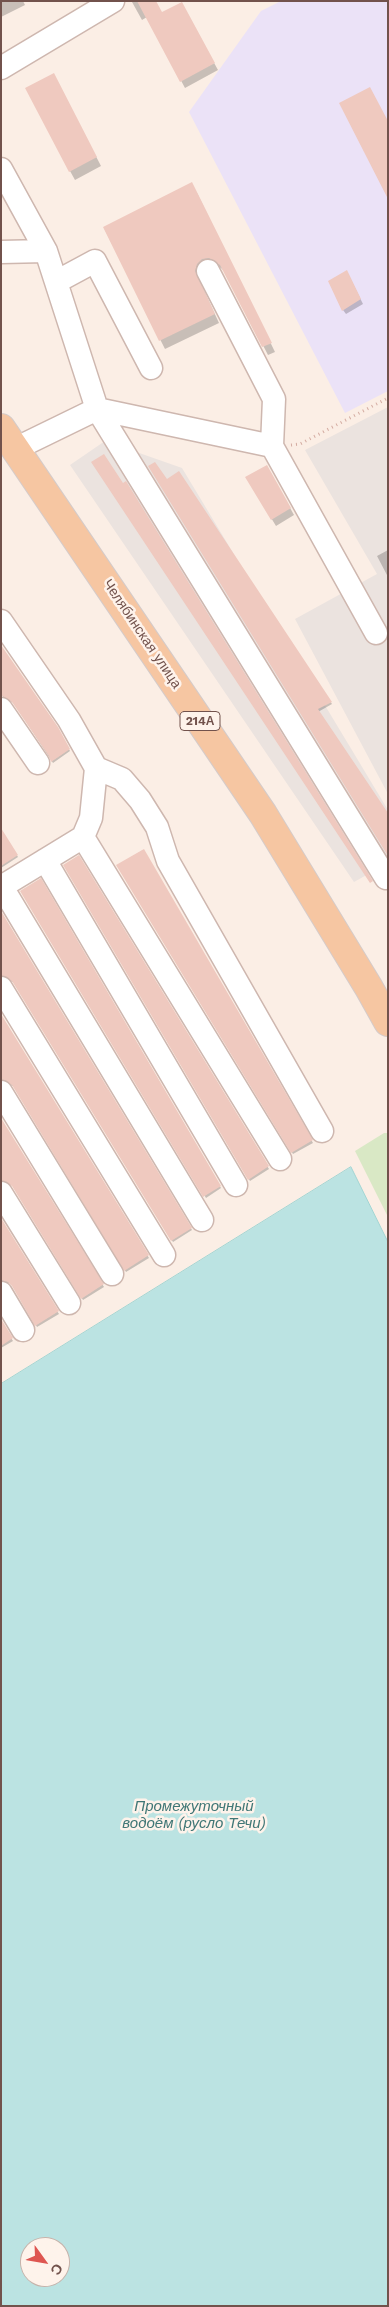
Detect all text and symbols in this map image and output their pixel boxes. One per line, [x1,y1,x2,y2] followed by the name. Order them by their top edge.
[99,576,185,692] street label: Челябинская улица
[180,711,220,730] road number: 214А
[122,1798,266,1833] water label: Промежуточный водоём (русло Течи)
[20,2237,70,2287] north arrow
[47,2261,66,2278] text: С

